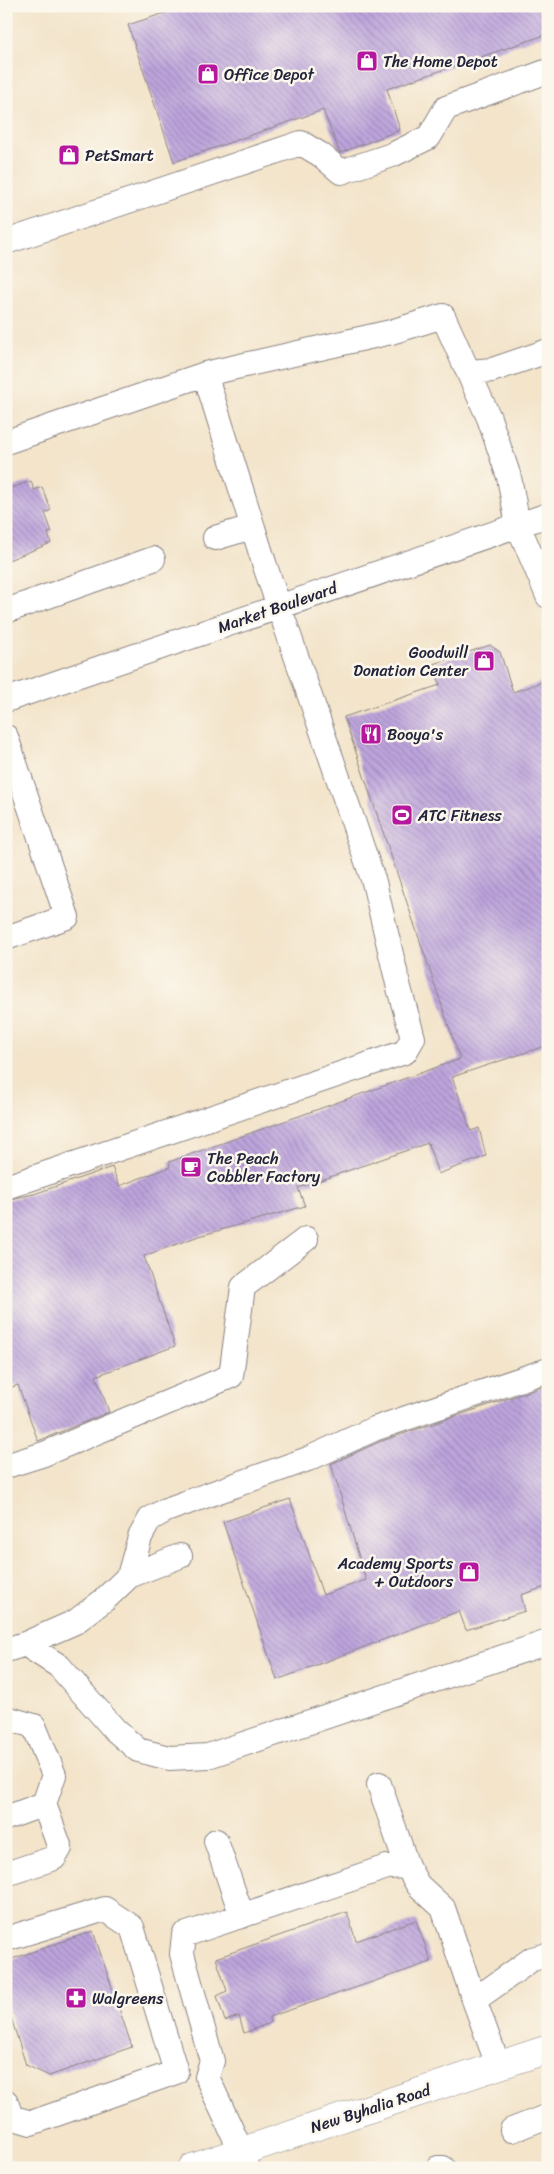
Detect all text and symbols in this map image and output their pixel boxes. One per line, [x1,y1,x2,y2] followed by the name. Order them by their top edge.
[383,47,498,76] place label: The Home Depot
[355,49,379,73] shop icon: The Home Depot
[224,60,314,89] place label: Office Depot
[196,62,220,86] shop icon: Office Depot
[85,141,154,170] place label: PetSmart
[57,143,81,167] shop icon: PetSmart
[213,573,342,642] street label: Market Boulevard
[353,638,469,685] place label: Goodwill Donation Center
[472,649,496,673] shop icon: Goodwill Donation Center
[387,720,444,749] place label: Booya's
[359,722,383,746] restaurant icon: Booya's
[417,801,502,830] place label: ATC Fitness
[390,803,414,827] sports icon: ATC Fitness
[207,1144,321,1191] place label: The Peach Cobbler Factory
[179,1155,203,1179] cafe icon: The Peach Cobbler Factory
[337,1549,454,1596] place label: Academy Sports + Outdoors
[457,1560,481,1584] shop icon: Academy Sports + Outdoors
[92,1984,164,2013] place label: Walgreens
[64,1986,88,2010] pharmacy icon: Walgreens
[306,2075,436,2142] street label: New Byhalia Road

